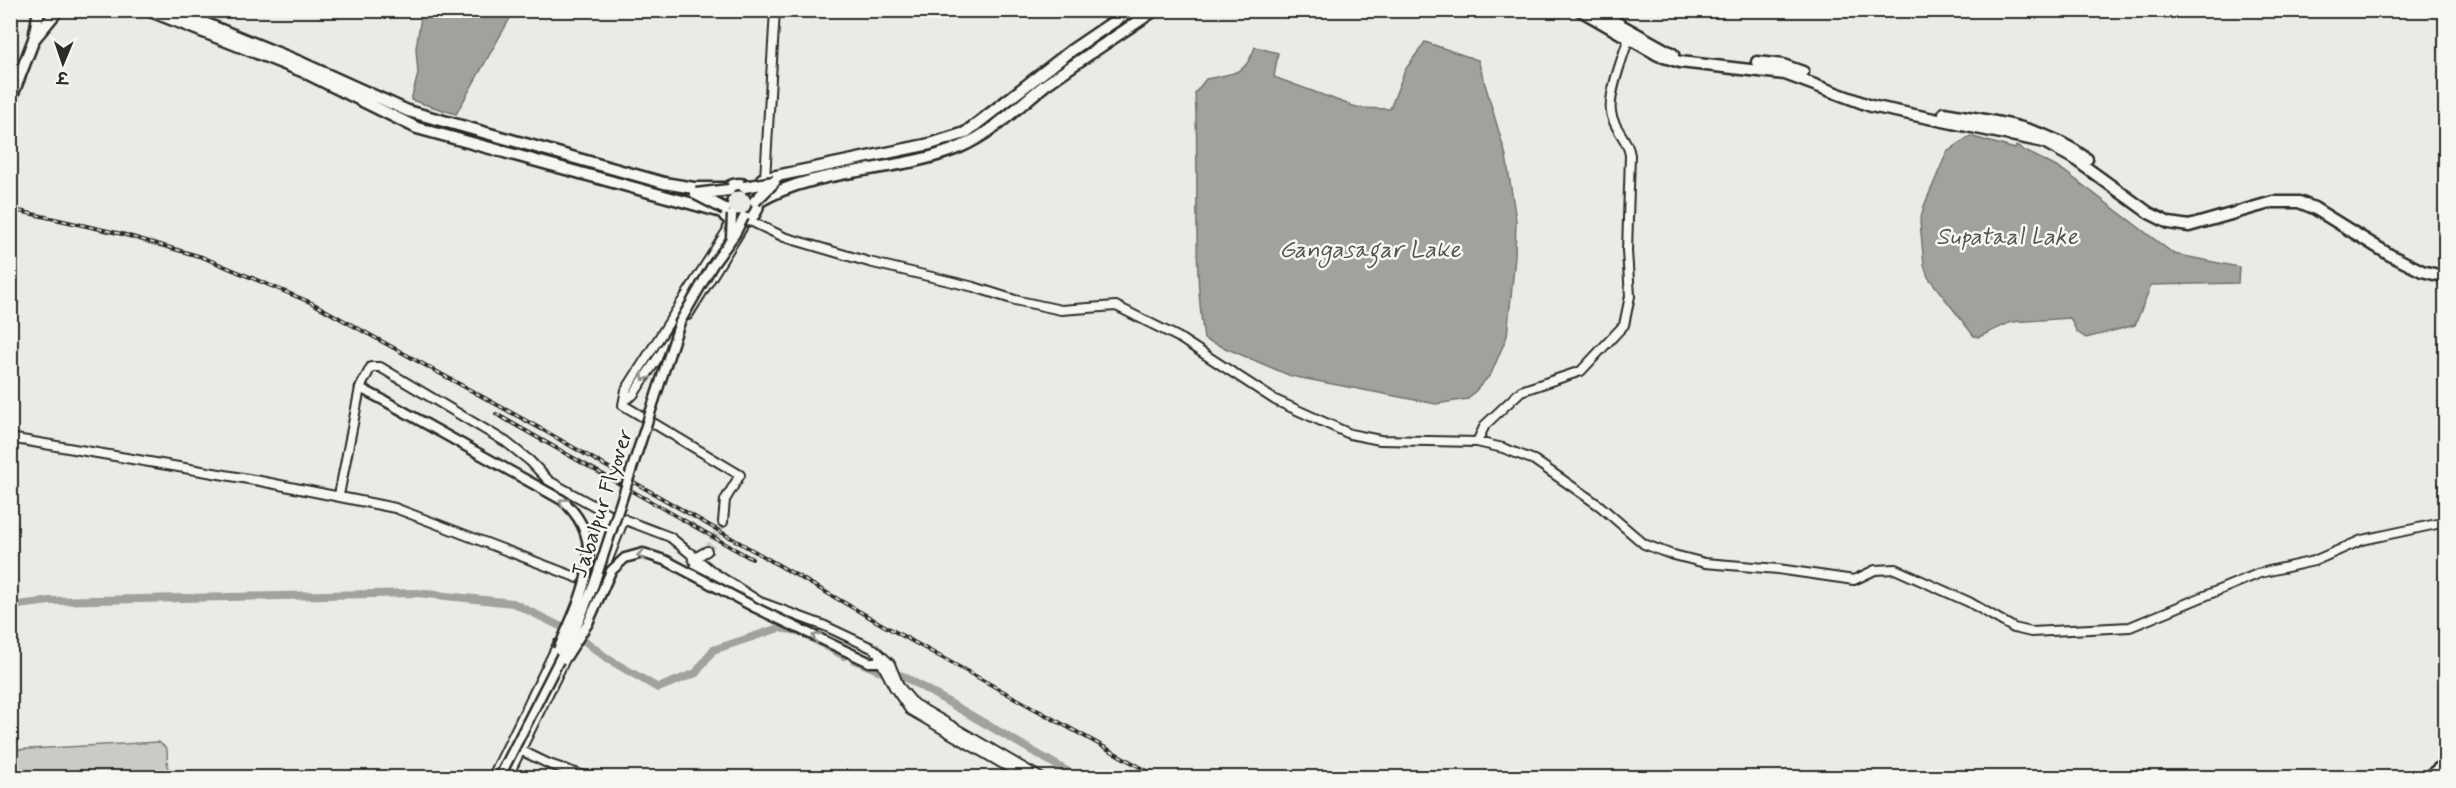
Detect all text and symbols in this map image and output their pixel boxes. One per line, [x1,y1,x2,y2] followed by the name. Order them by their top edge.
[33,33,93,93] north arrow
[55,66,70,87] text: उ
[1936,222,2079,253] water label: Supataal Lake
[1279,235,1462,269] water label: Gangasagar Lake
[642,370,653,381] one-way arrow
[566,426,640,582] street label: Jabalpur Flyover
[558,498,569,509] one-way arrow
[636,548,645,561] one-way arrow
[812,632,823,644] one-way arrow

